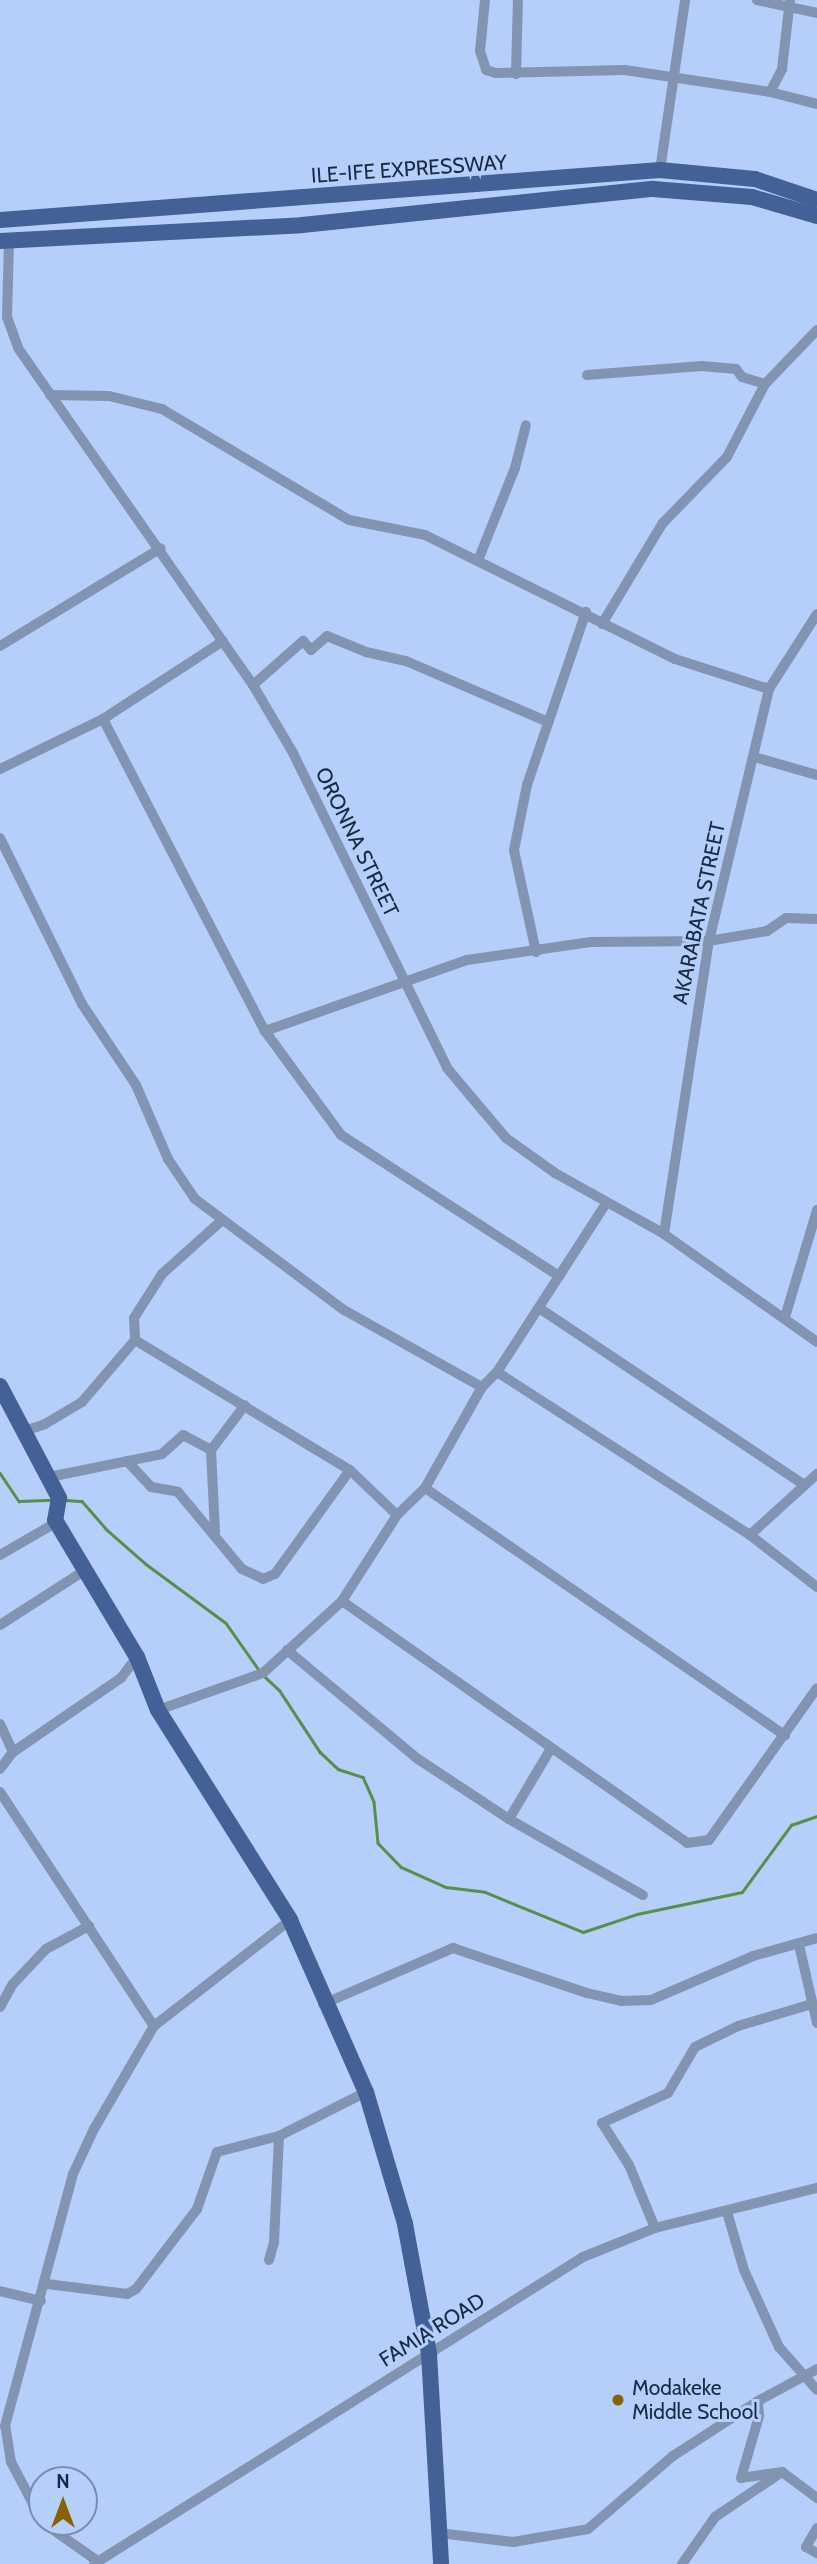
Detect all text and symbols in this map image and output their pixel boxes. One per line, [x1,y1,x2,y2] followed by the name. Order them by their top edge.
[310,150,508,188] street label: ILE-IFE EXPRESSWAY
[310,763,404,921] street label: ORONNA STREET
[667,819,731,1007] street label: AKARABATA STREET
[375,2288,489,2372] street label: FAMIA ROAD
[632,2375,758,2425] place label: Modakeke Middle School
[610,2392,626,2408] marker: Modakeke Middle School
[28,2466,98,2536] north arrow
[56,2470,70,2493] text: N

